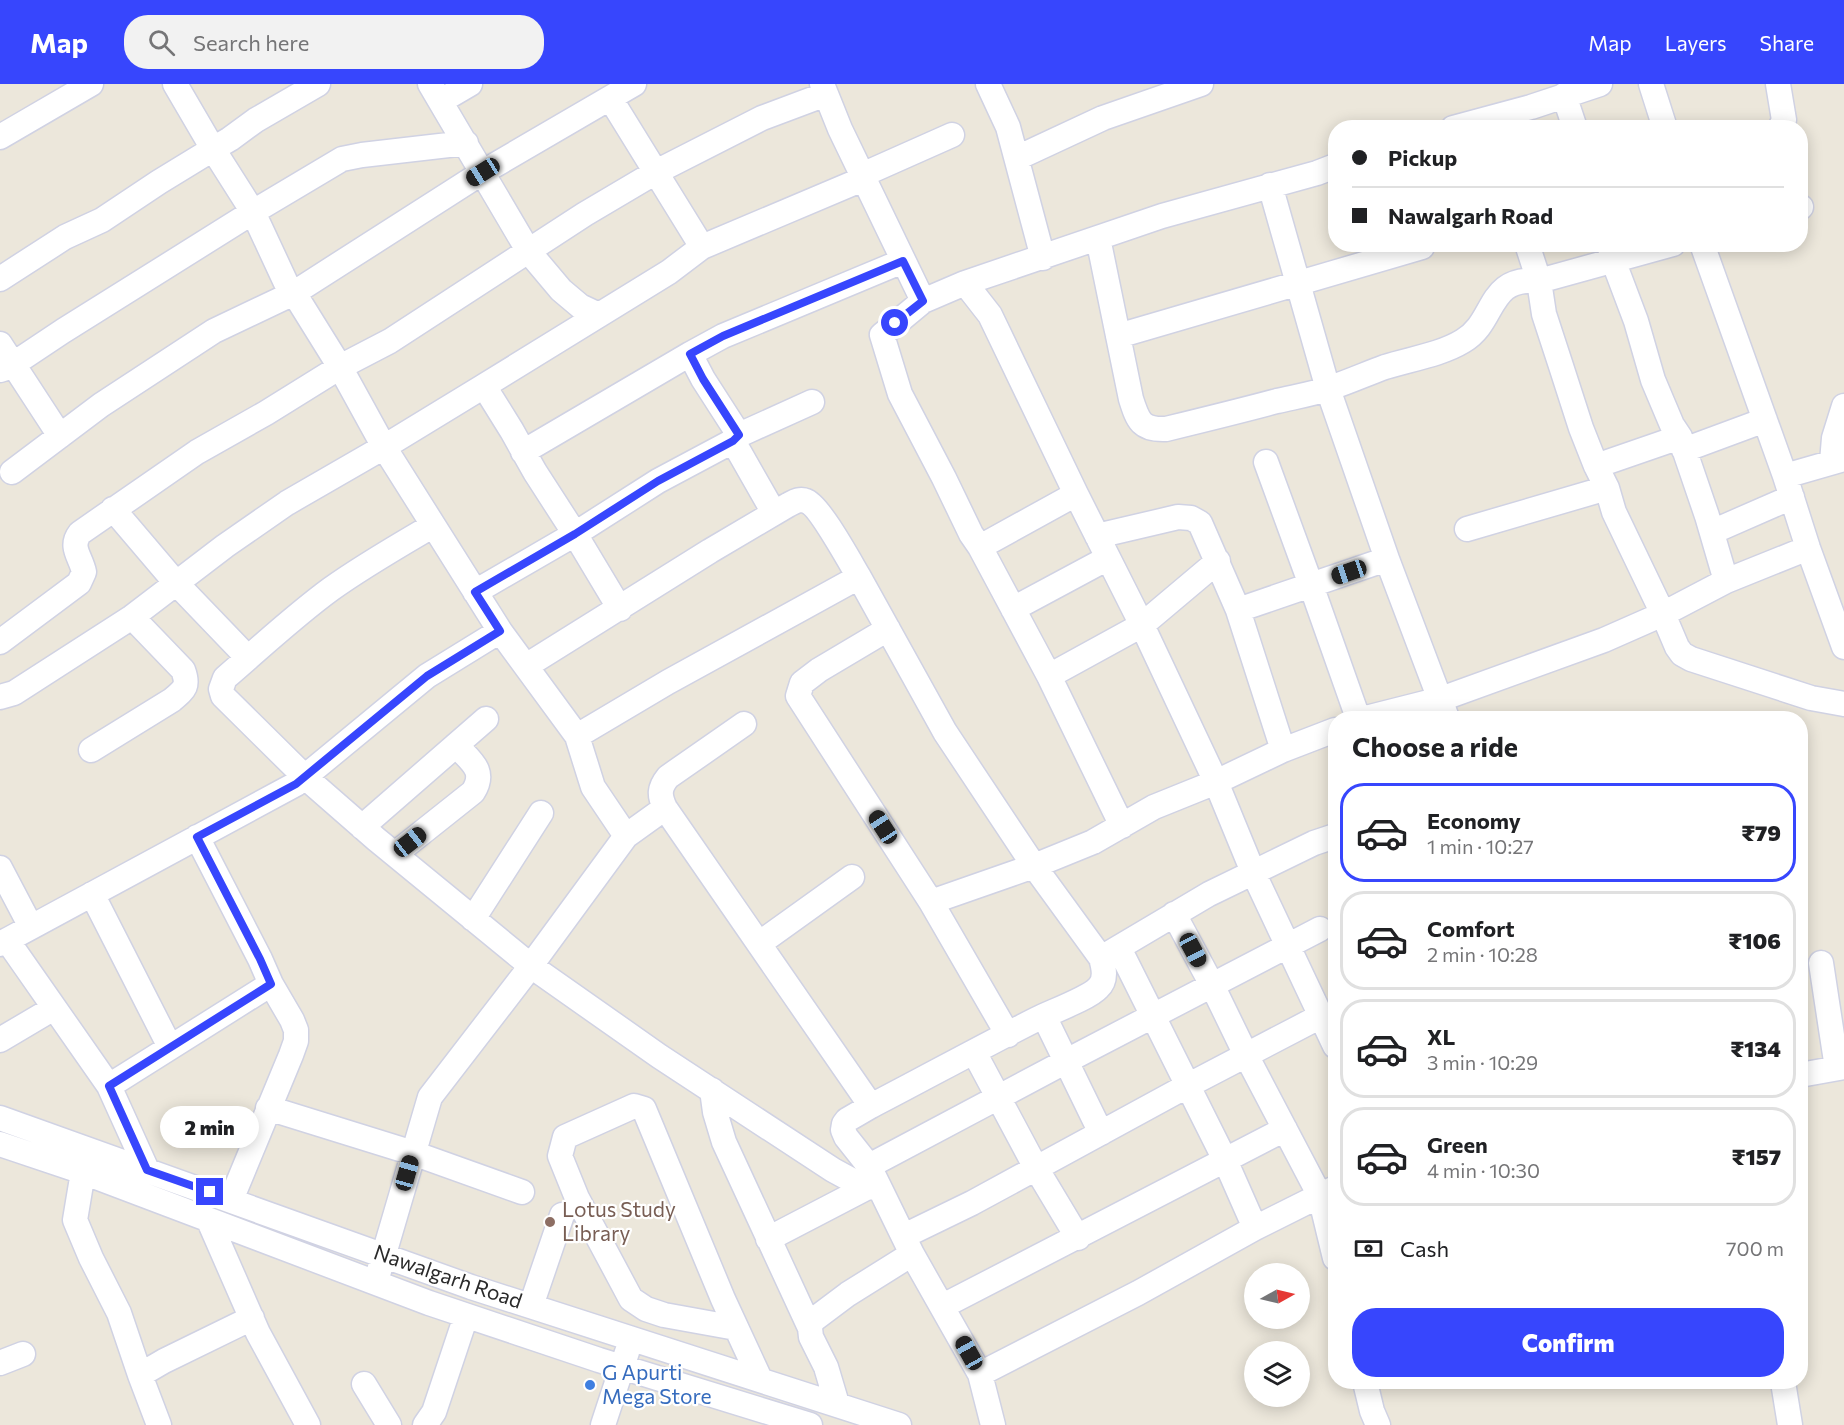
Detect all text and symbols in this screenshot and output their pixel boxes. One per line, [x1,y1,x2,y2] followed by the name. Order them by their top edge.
[124,15,544,69] search box
[30,25,88,59] text: Map
[145,26,178,59] icon: search
[193,29,309,56] text: Search here
[1588,30,1632,55] text: Map
[1665,30,1727,55] text: Layers
[1760,30,1814,55] text: Share
[1388,144,1457,171] text: Pickup
[463,155,503,189] car
[1388,202,1553,229] text: Nawalgarh Road
[881,309,908,336] route start
[1329,558,1369,586] car
[1352,730,1518,763] text: Choose a ride
[1355,806,1409,860] icon: car
[866,807,900,847] car
[1427,807,1521,834] text: Economy
[1741,819,1781,846] text: ₹79
[390,824,430,860] car
[1427,834,1534,858] text: 1 min · 10:27
[1355,914,1409,968] icon: car
[1427,915,1515,942] text: Comfort
[1728,927,1781,954] text: ₹106
[1177,930,1209,970] car
[1427,942,1538,966] text: 2 min · 10:28
[1355,1022,1409,1076] icon: car
[1427,1023,1455,1050] text: XL
[1730,1035,1781,1062] text: ₹134
[1427,1050,1538,1074] text: 3 min · 10:29
[160,1105,260,1147] callout: 2 min
[184,1115,235,1139] text: 2 min
[1355,1130,1409,1184] icon: car
[1427,1131,1488,1158] text: Green
[1732,1143,1781,1170] text: ₹157
[393,1153,421,1193] car
[1427,1158,1540,1182] text: 4 min · 10:30
[196,1178,223,1205] route end
[562,1196,676,1245] place label: Lotus Study Library
[543,1215,557,1229] marker: Lotus Study Library
[1352,1232,1385,1265] icon: cash
[1400,1235,1449,1262] text: Cash
[1726,1236,1784,1260] text: 700 m
[371,1238,526,1313] street label: Nawalgarh Road
[1244,1263,1310,1329] north arrow
[1244,1263,1310,1407] map controls
[1352,1308,1784,1377] button: Confirm
[952,1333,986,1373] car
[1244,1341,1310,1407] button: layers
[602,1359,712,1408] place label: G Apurti Mega Store
[583,1378,597,1392] marker: G Apurti Mega Store

